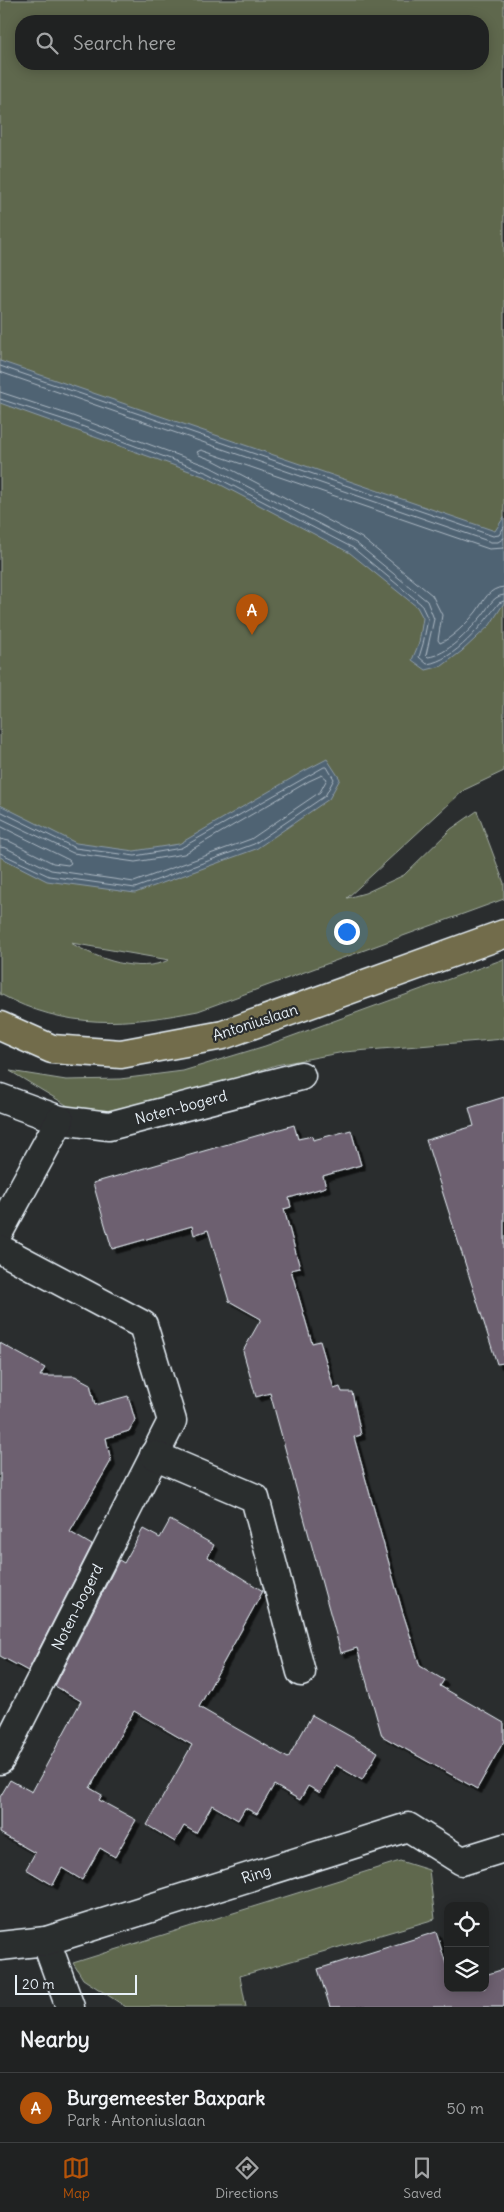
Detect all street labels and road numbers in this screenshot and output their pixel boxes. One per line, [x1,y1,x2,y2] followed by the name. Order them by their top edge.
[210,999,300,1045] street label: Antoniuslaan
[133,1086,229,1128] street label: Noten-bogerd
[47,1561,107,1653] street label: Noten-bogerd
[239,1860,273,1888] street label: Ring

